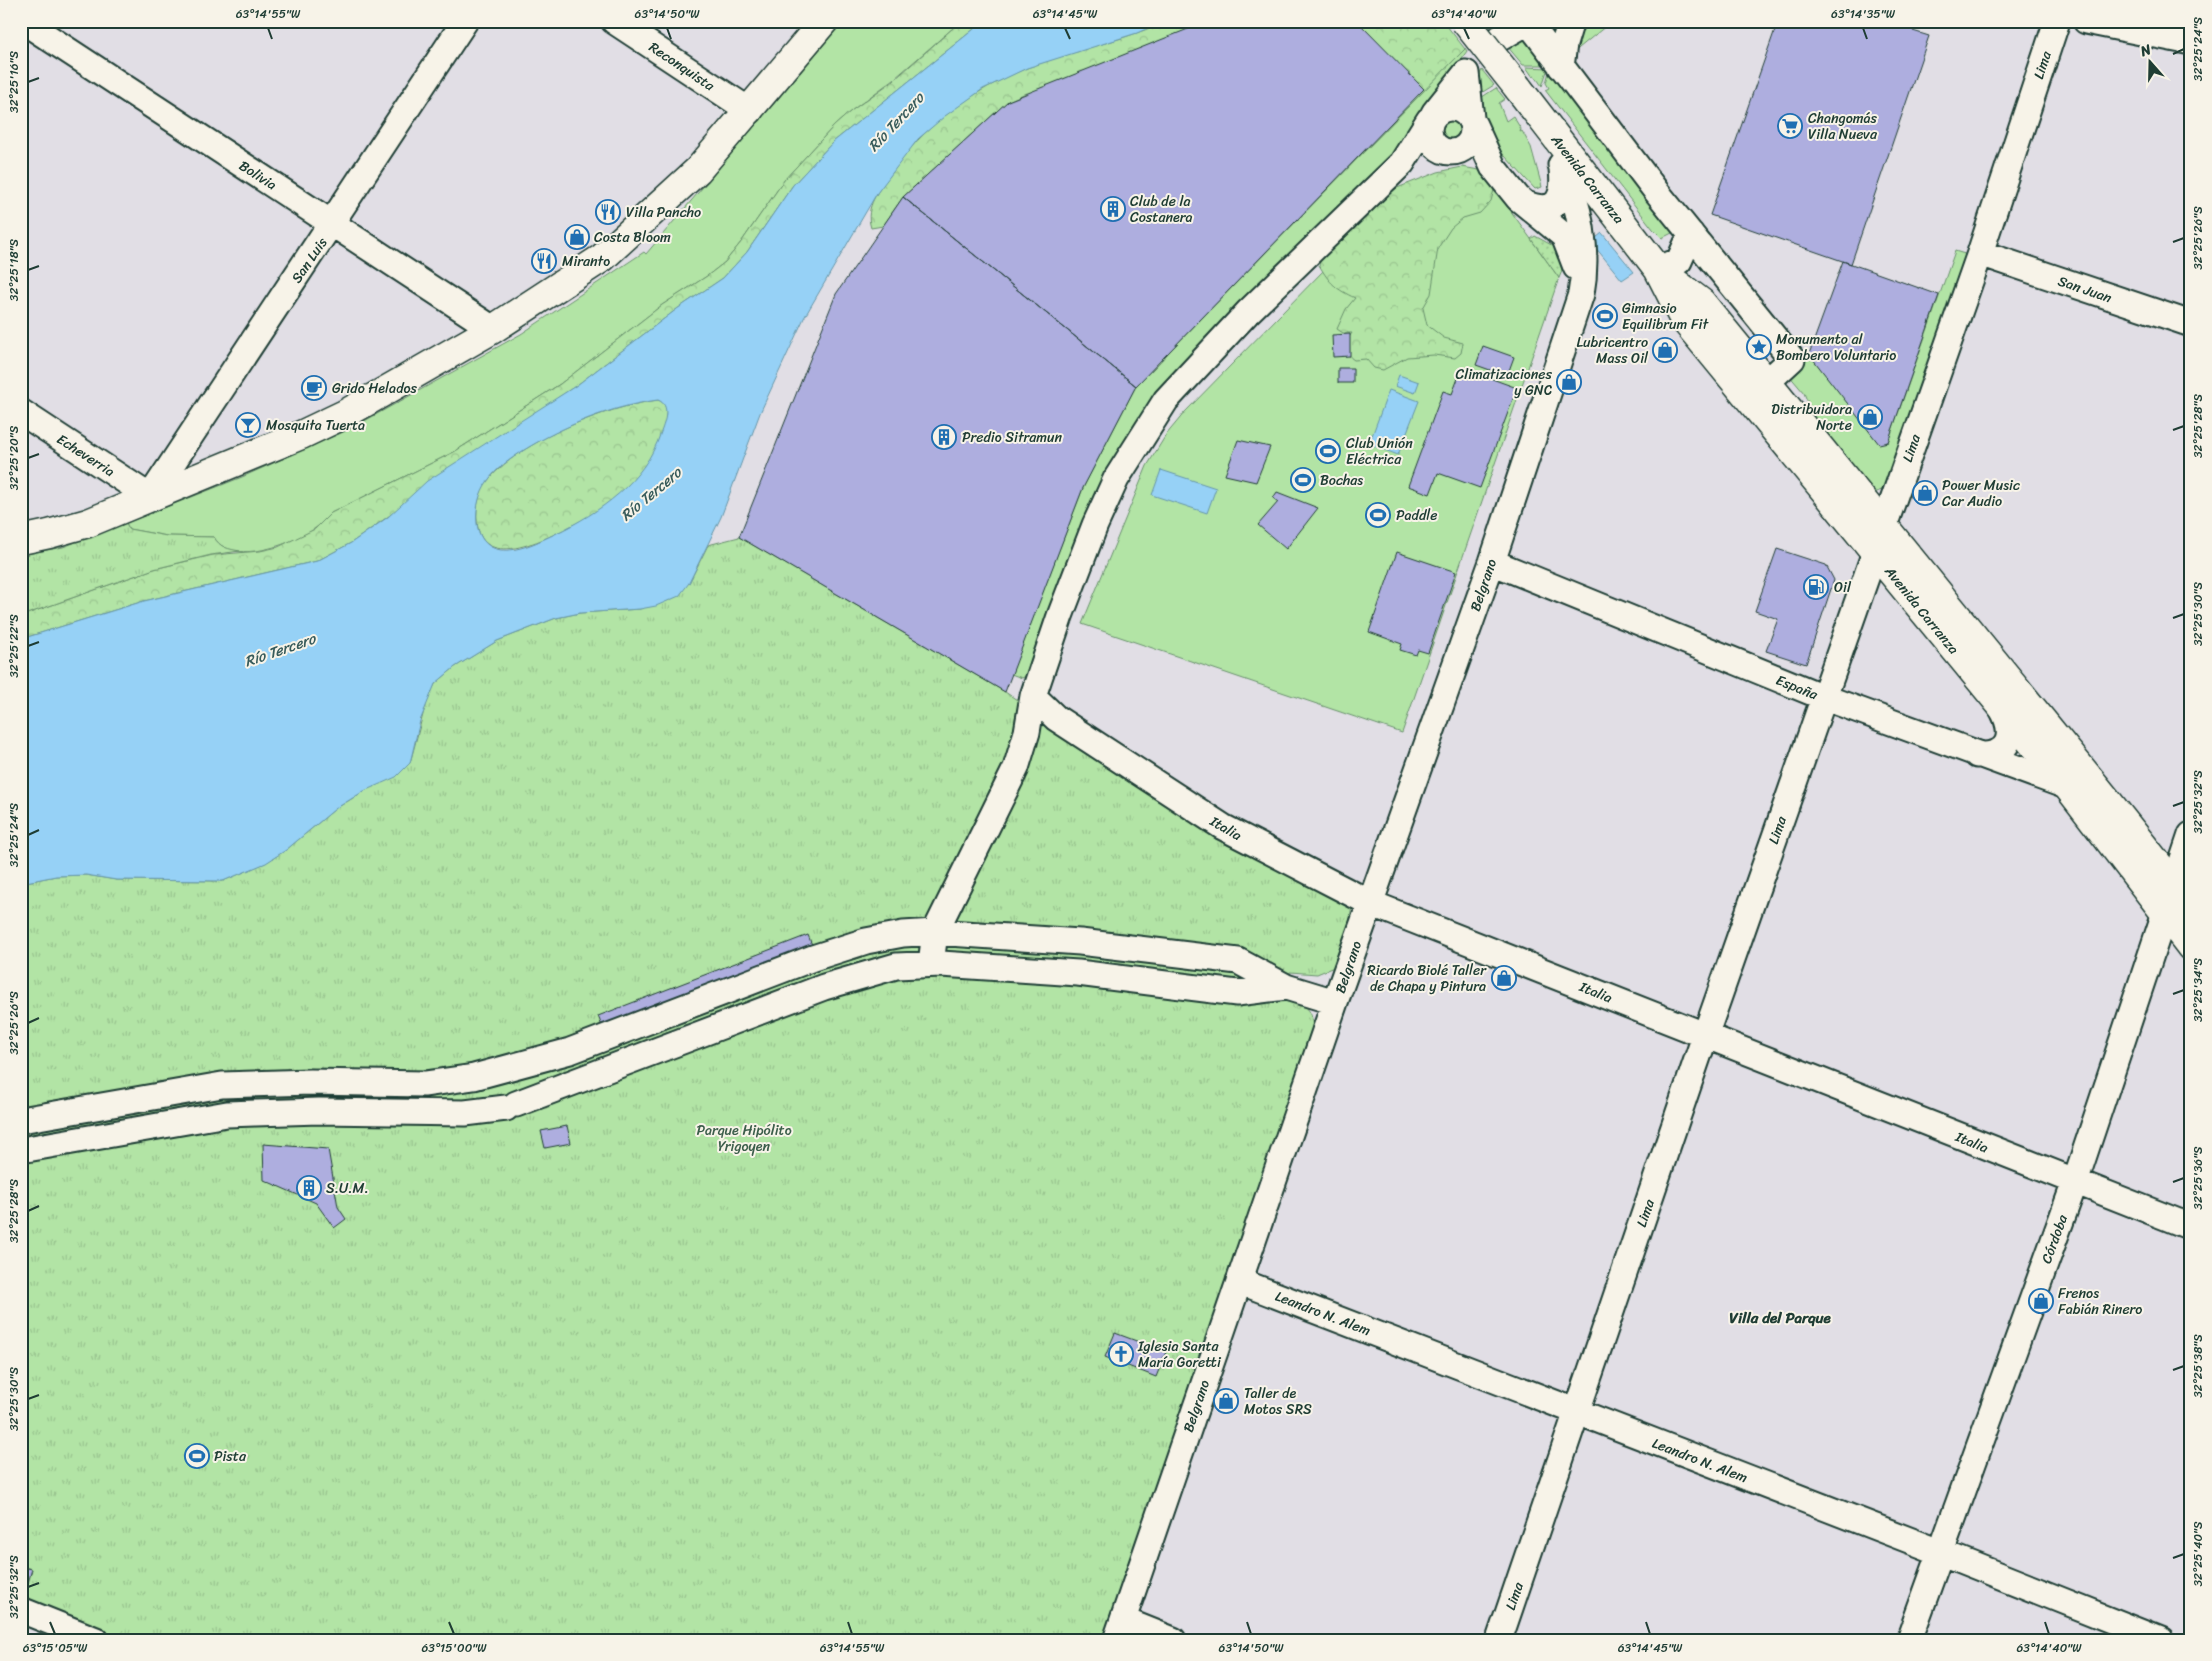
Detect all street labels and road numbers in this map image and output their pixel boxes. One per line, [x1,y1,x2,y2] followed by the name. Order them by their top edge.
[644,35,721,98] street label: Reconquista
[2026,47,2059,82] street label: Lima
[1544,128,1631,230] street label: Avenida Carranza
[234,154,282,197] street label: Bolivia
[285,232,334,289] street label: San Luis
[2054,269,2116,310] street label: San Juan
[52,427,120,484] street label: Echeverria
[1895,430,1928,466] street label: Lima
[1463,555,1504,615] street label: Belgrano
[1877,560,1965,660] street label: Avenida Carranza
[1772,668,1822,708] street label: España
[1204,809,1247,848] street label: Italia
[1761,812,1794,848] street label: Lima
[1328,937,1369,997] street label: Belgrano
[1575,974,1616,1010] street label: Italia
[1951,1124,1992,1160] street label: Italia
[1629,1195,1662,1231] street label: Lima
[2034,1210,2075,1267] street label: Córdoba
[1271,1284,1374,1343] street label: Leandro N. Alem
[1176,1376,1217,1436] street label: Belgrano
[1648,1431,1751,1490] street label: Leandro N. Alem
[1498,1578,1531,1614] street label: Lima

